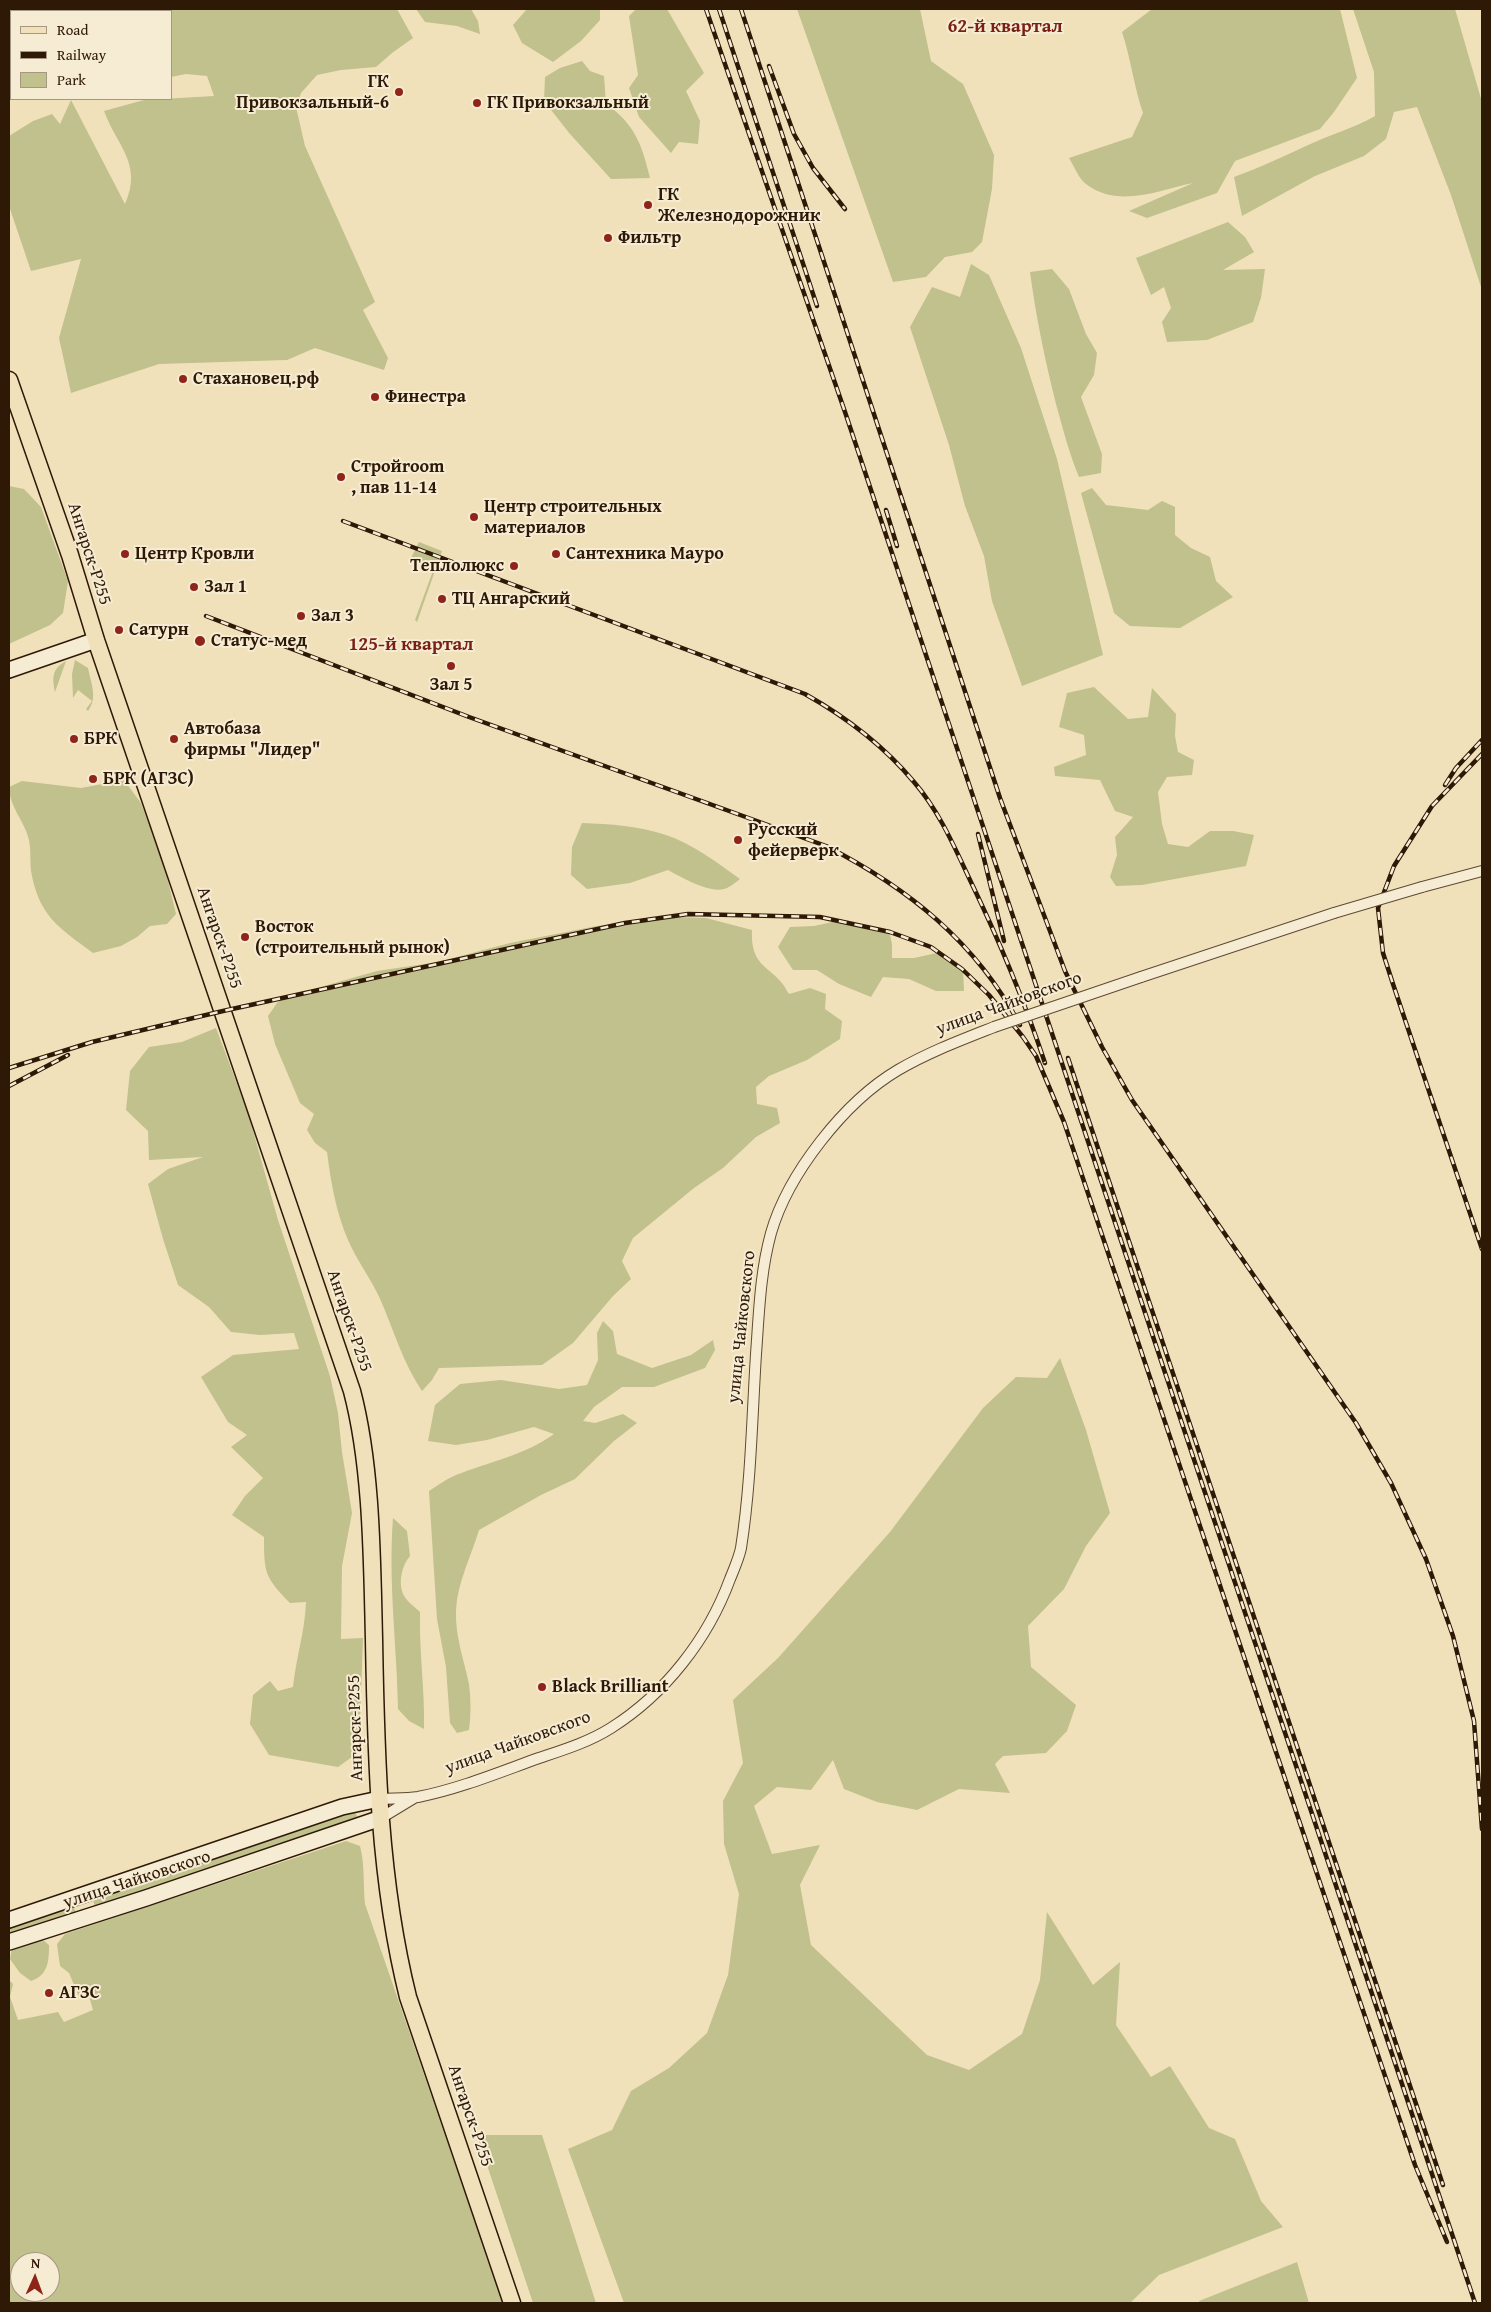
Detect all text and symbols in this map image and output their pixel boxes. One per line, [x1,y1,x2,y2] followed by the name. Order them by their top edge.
[10,10,172,100] legend
[947,16,1063,38] district label: 62-й квартал
[57,19,88,40] text: Road
[57,44,106,65] text: Railway
[57,69,86,90] text: Park
[236,71,389,114] place label: ГК Привокзальный-6
[393,86,405,98] marker: ГК Привокзальный-6
[487,92,649,114] place label: ГК Привокзальный
[471,97,483,109] marker: ГК Привокзальный
[658,184,820,226] place label: ГК Железнодорожник
[642,199,654,211] marker: ГК Железнодорожник
[618,227,681,249] place label: Фильтр
[602,232,614,244] marker: Фильтр
[193,368,319,390] place label: Стахановец.рф
[177,373,189,385] marker: Стахановец.рф
[385,386,466,408] place label: Финестра
[369,391,381,403] marker: Финестра
[351,456,444,498] place label: Стройroom , пав 11-14
[335,471,347,483] marker: Стройroom , пав 11-14
[484,496,662,538] place label: Центр строительных материалов
[62,500,116,608] street label: Ангарск-Р255
[468,511,480,523] marker: Центр строительных материалов
[135,543,254,565] place label: Центр Кровли
[566,543,724,565] place label: Сантехника Мауро
[119,548,131,560] marker: Центр Кровли
[550,548,562,560] marker: Сантехника Мауро
[410,555,504,577] place label: Теплолюкс
[508,560,520,572] marker: Теплолюкс
[204,576,247,598] place label: Зал 1
[188,581,200,593] marker: Зал 1
[452,588,570,610] place label: ТЦ Ангарский
[436,593,448,605] marker: ТЦ Ангарский
[311,605,354,627] place label: Зал 3
[295,610,307,622] marker: Зал 3
[129,619,189,641] place label: Сатурн
[113,624,125,636] marker: Сатурн
[211,630,307,652] place label: Статус-мед
[193,634,207,648] marker: Статус-мед
[349,634,473,656] district label: 125-й квартал
[445,660,457,672] marker: Зал 5
[429,674,473,696] place label: Зал 5
[184,718,321,761] place label: Автобаза фирмы "Лидер"
[84,728,118,750] place label: БРК
[68,733,80,745] marker: БРК
[168,733,180,745] marker: Автобаза фирмы "Лидер"
[103,768,194,790] place label: БРК (АГЗС)
[87,773,99,785] marker: БРК (АГЗС)
[748,819,839,862] place label: Русский фейерверк
[732,834,744,846] marker: Русский фейерверк
[191,884,247,992] street label: Ангарск-Р255
[255,916,450,959] place label: Восток (строительный рынок)
[239,931,251,943] marker: Восток (строительный рынок)
[933,968,1085,1040] street label: улица Чайковского
[723,1249,761,1405] street label: улица Чайковского
[321,1267,377,1375] street label: Ангарск-Р255
[343,1674,369,1782] street label: Ангарск-Р255
[552,1676,669,1698] place label: Black Brilliant
[536,1681,548,1693] marker: Black Brilliant
[442,1707,594,1779] street label: улица Чайковского
[61,1846,213,1914] street label: улица Чайковского
[59,1982,100,2004] place label: АГЗС
[43,1987,55,1999] marker: АГЗС
[442,2062,498,2170] street label: Ангарск-Р255
[10,2252,60,2302] north arrow
[30,2253,41,2273] text: N

